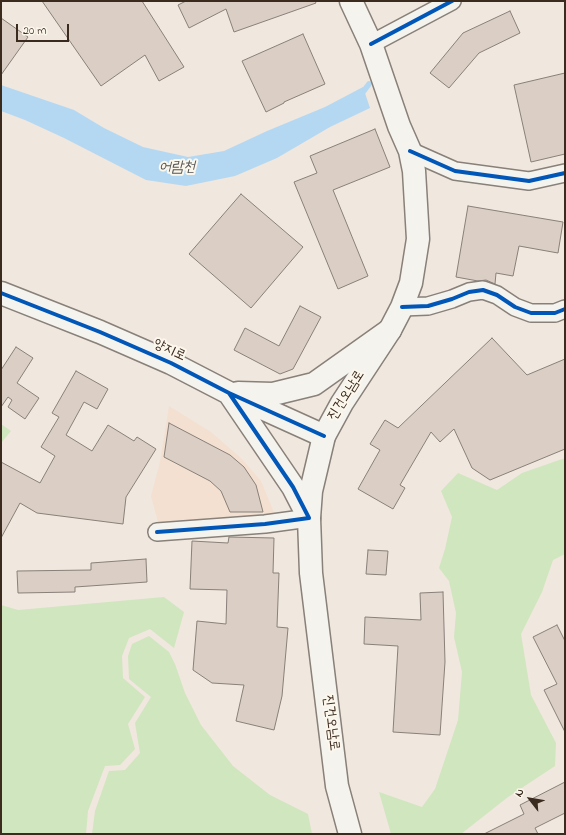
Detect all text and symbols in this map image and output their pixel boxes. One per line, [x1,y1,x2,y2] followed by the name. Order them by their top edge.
[18,16,71,42] scale bar
[23,22,46,40] text: 20 m
[159,160,195,178] water label: 어람천
[150,336,188,366] street label: 양지로
[325,368,369,424] street label: 진건오남로
[318,694,342,752] street label: 진건오남로
[510,779,550,819] north arrow
[511,786,528,800] text: N

